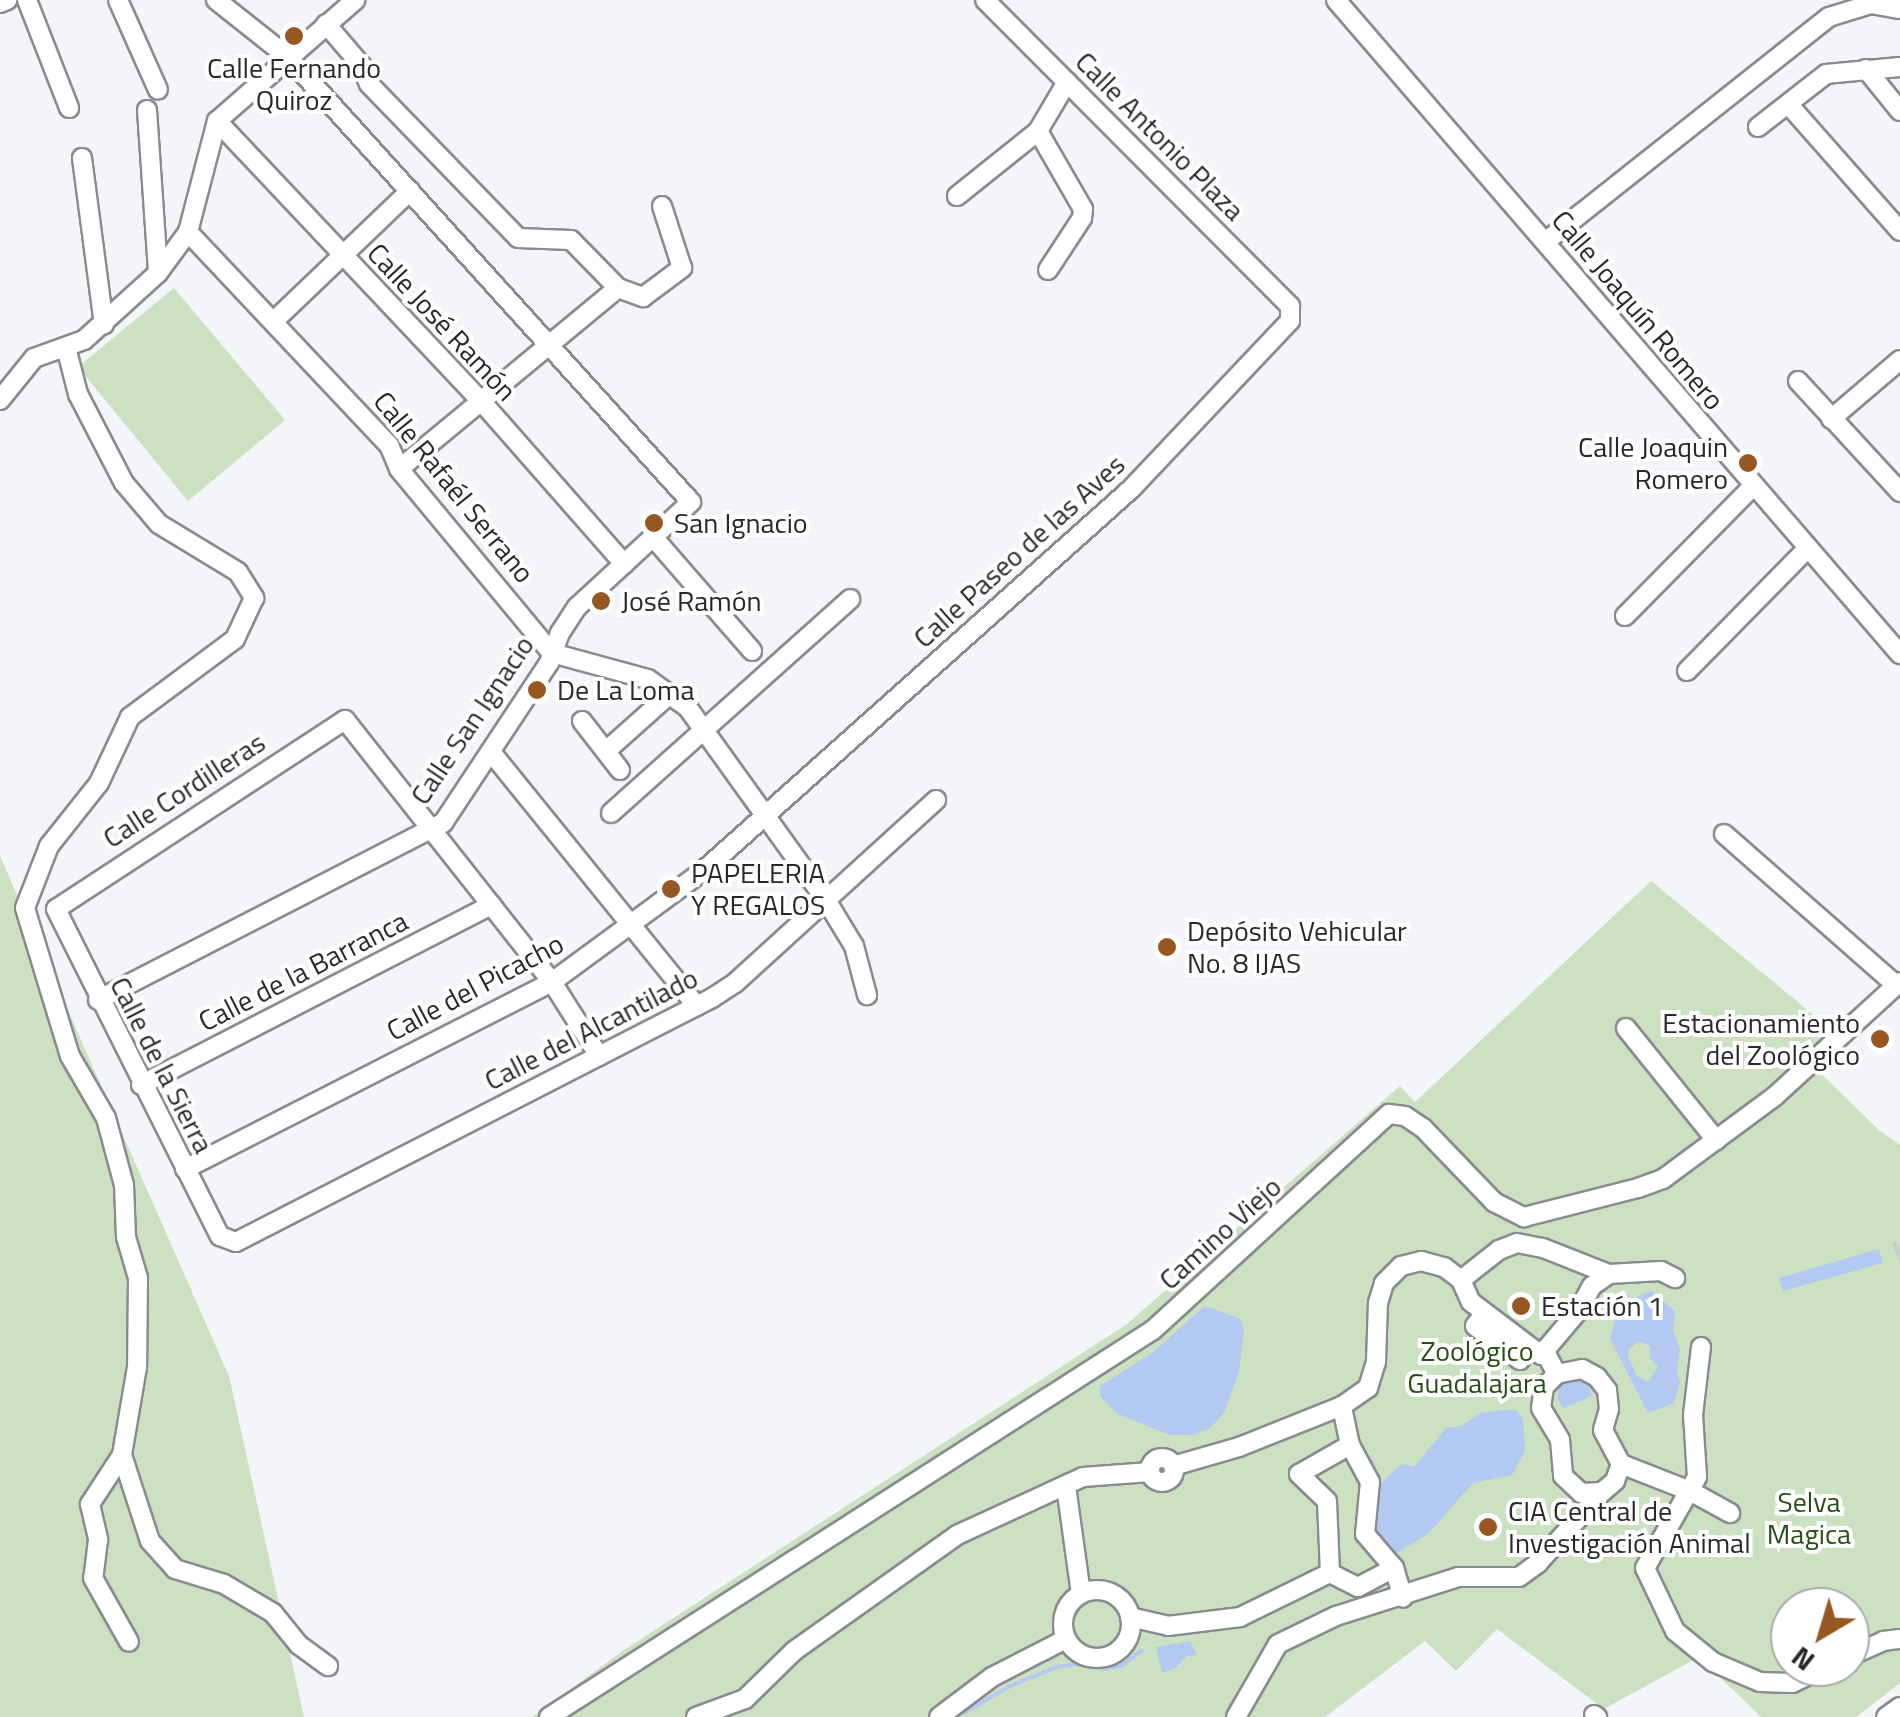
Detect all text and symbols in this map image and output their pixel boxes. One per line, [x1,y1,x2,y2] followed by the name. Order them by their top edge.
[283,25,305,47] marker: Calle Fernando Quiroz
[1069,45,1251,227] street label: Calle Antonio Plaza
[207,51,381,117] place label: Calle Fernando Quiroz
[1545,204,1731,416] street label: Calle Joaquín Romero
[360,236,524,408] street label: Calle José Ramón
[367,385,541,589] street label: Calle Rafaél Serrano
[1578,430,1728,496] place label: Calle Joaquin Romero
[907,447,1131,655] street label: Calle Paseo de las Aves
[1737,452,1759,474] marker: Calle Joaquin Romero
[674,506,808,540] place label: San Ignacio
[643,512,665,534] marker: San Ignacio
[621,584,762,618] place label: José Ramón
[590,590,612,612] marker: José Ramón
[403,629,541,811] street label: Calle San Ignacio
[557,673,694,707] place label: De La Loma
[526,679,548,701] marker: De La Loma
[97,725,271,855] street label: Calle Cordilleras
[691,856,825,922] place label: PAPELERIA Y REGALOS
[660,878,682,900] marker: PAPELERIA Y REGALOS
[193,904,413,1038] street label: Calle de la Barranca
[1187,914,1407,980] place label: Depósito Vehicular No. 8 IJAS
[381,926,569,1048] street label: Calle del Picacho
[1156,936,1178,958] marker: Depósito Vehicular No. 8 IJAS
[479,961,703,1097] street label: Calle del Alcantilado
[103,971,221,1159] street label: Calle de la Sierra
[1662,1006,1860,1072] place label: Estacionamiento del Zoológico
[1869,1028,1891,1050] marker: Estacionamiento del Zoológico
[1152,1170,1288,1296] street label: Camino Viejo
[1541,1289,1663,1323] place label: Estación 1
[1510,1295,1532,1317] marker: Estación 1
[1407,1334,1547,1400] park label: Zoológico Guadalajara
[1767,1485,1851,1551] park label: Selva Magica
[1508,1494,1751,1560] place label: CIA Central de Investigación Animal
[1477,1516,1499,1538] marker: CIA Central de Investigación Animal
[1770,1587,1870,1687] north arrow
[1782,1637,1823,1682] text: N

